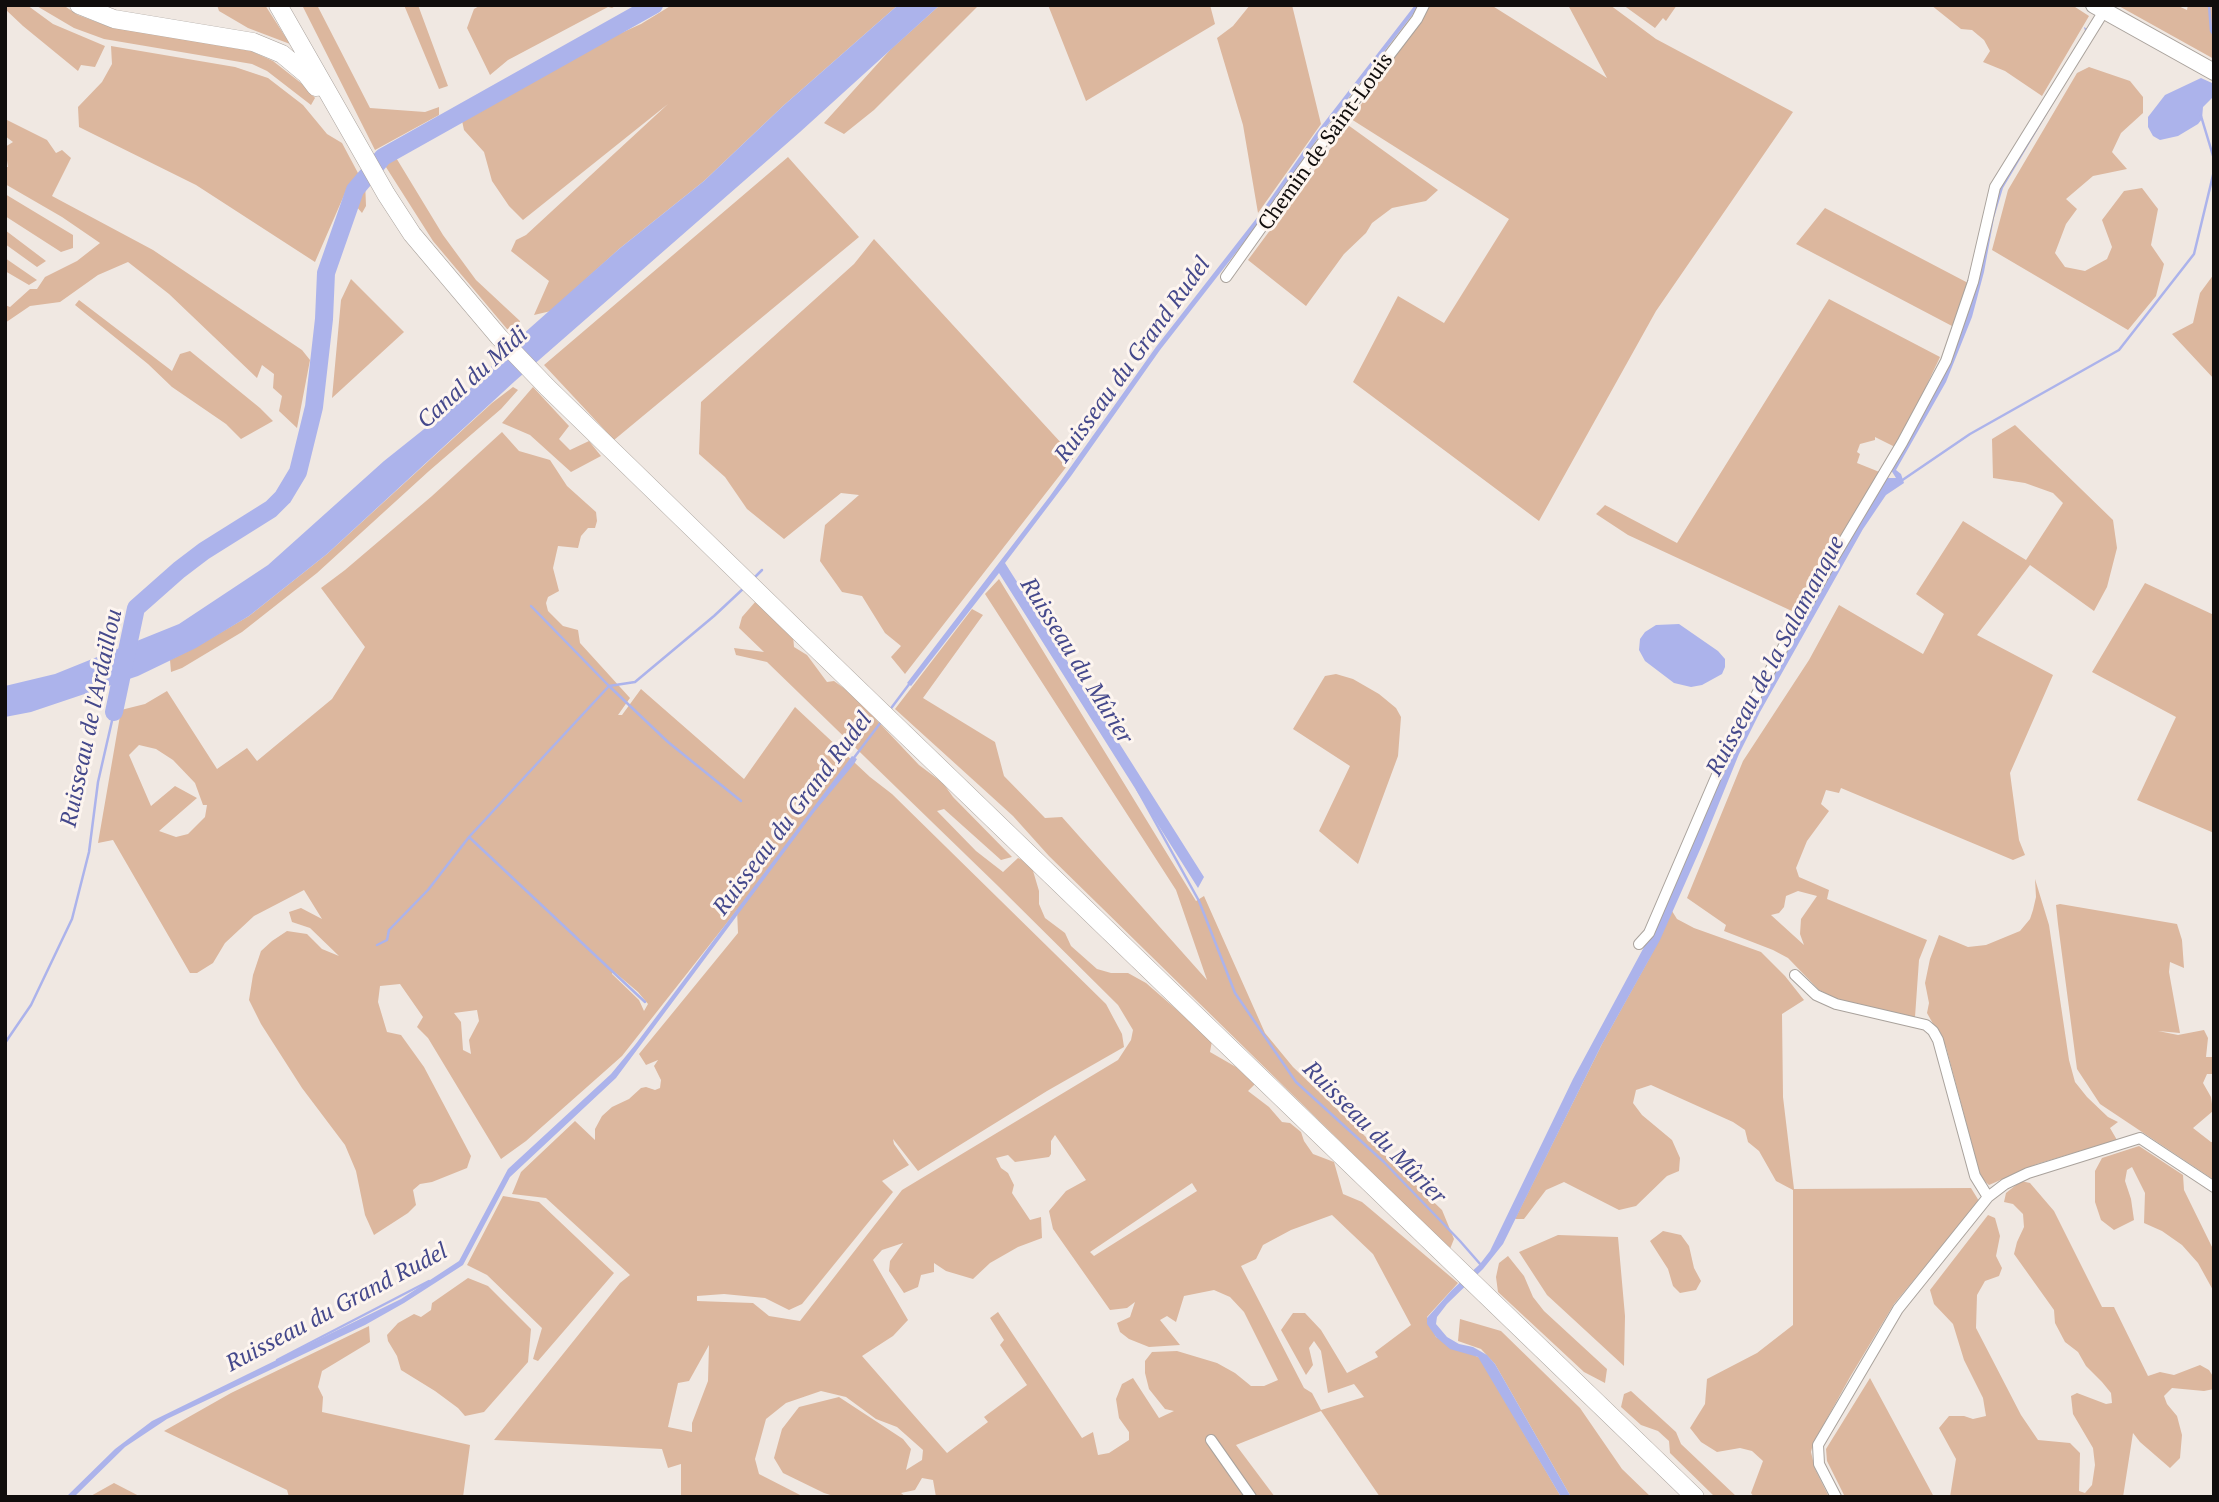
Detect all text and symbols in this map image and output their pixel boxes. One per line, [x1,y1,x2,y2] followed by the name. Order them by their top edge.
[1253,48,1399,236] street label: Chemin de Saint-Louis
[1049,252,1217,468] water label: Ruisseau du Grand Rudel
[412,321,534,435] water label: Canal du Midi
[1701,532,1851,780] water label: Ruisseau de la Salamanque
[1014,573,1138,749] water label: Ruisseau du Mûrier
[55,607,129,829] water label: Ruisseau de l'Ardaillou
[708,707,878,921] water label: Ruisseau du Grand Rudel
[1297,1056,1451,1210] water label: Ruisseau du Mûrier
[221,1238,453,1378] water label: Ruisseau du Grand Rudel

